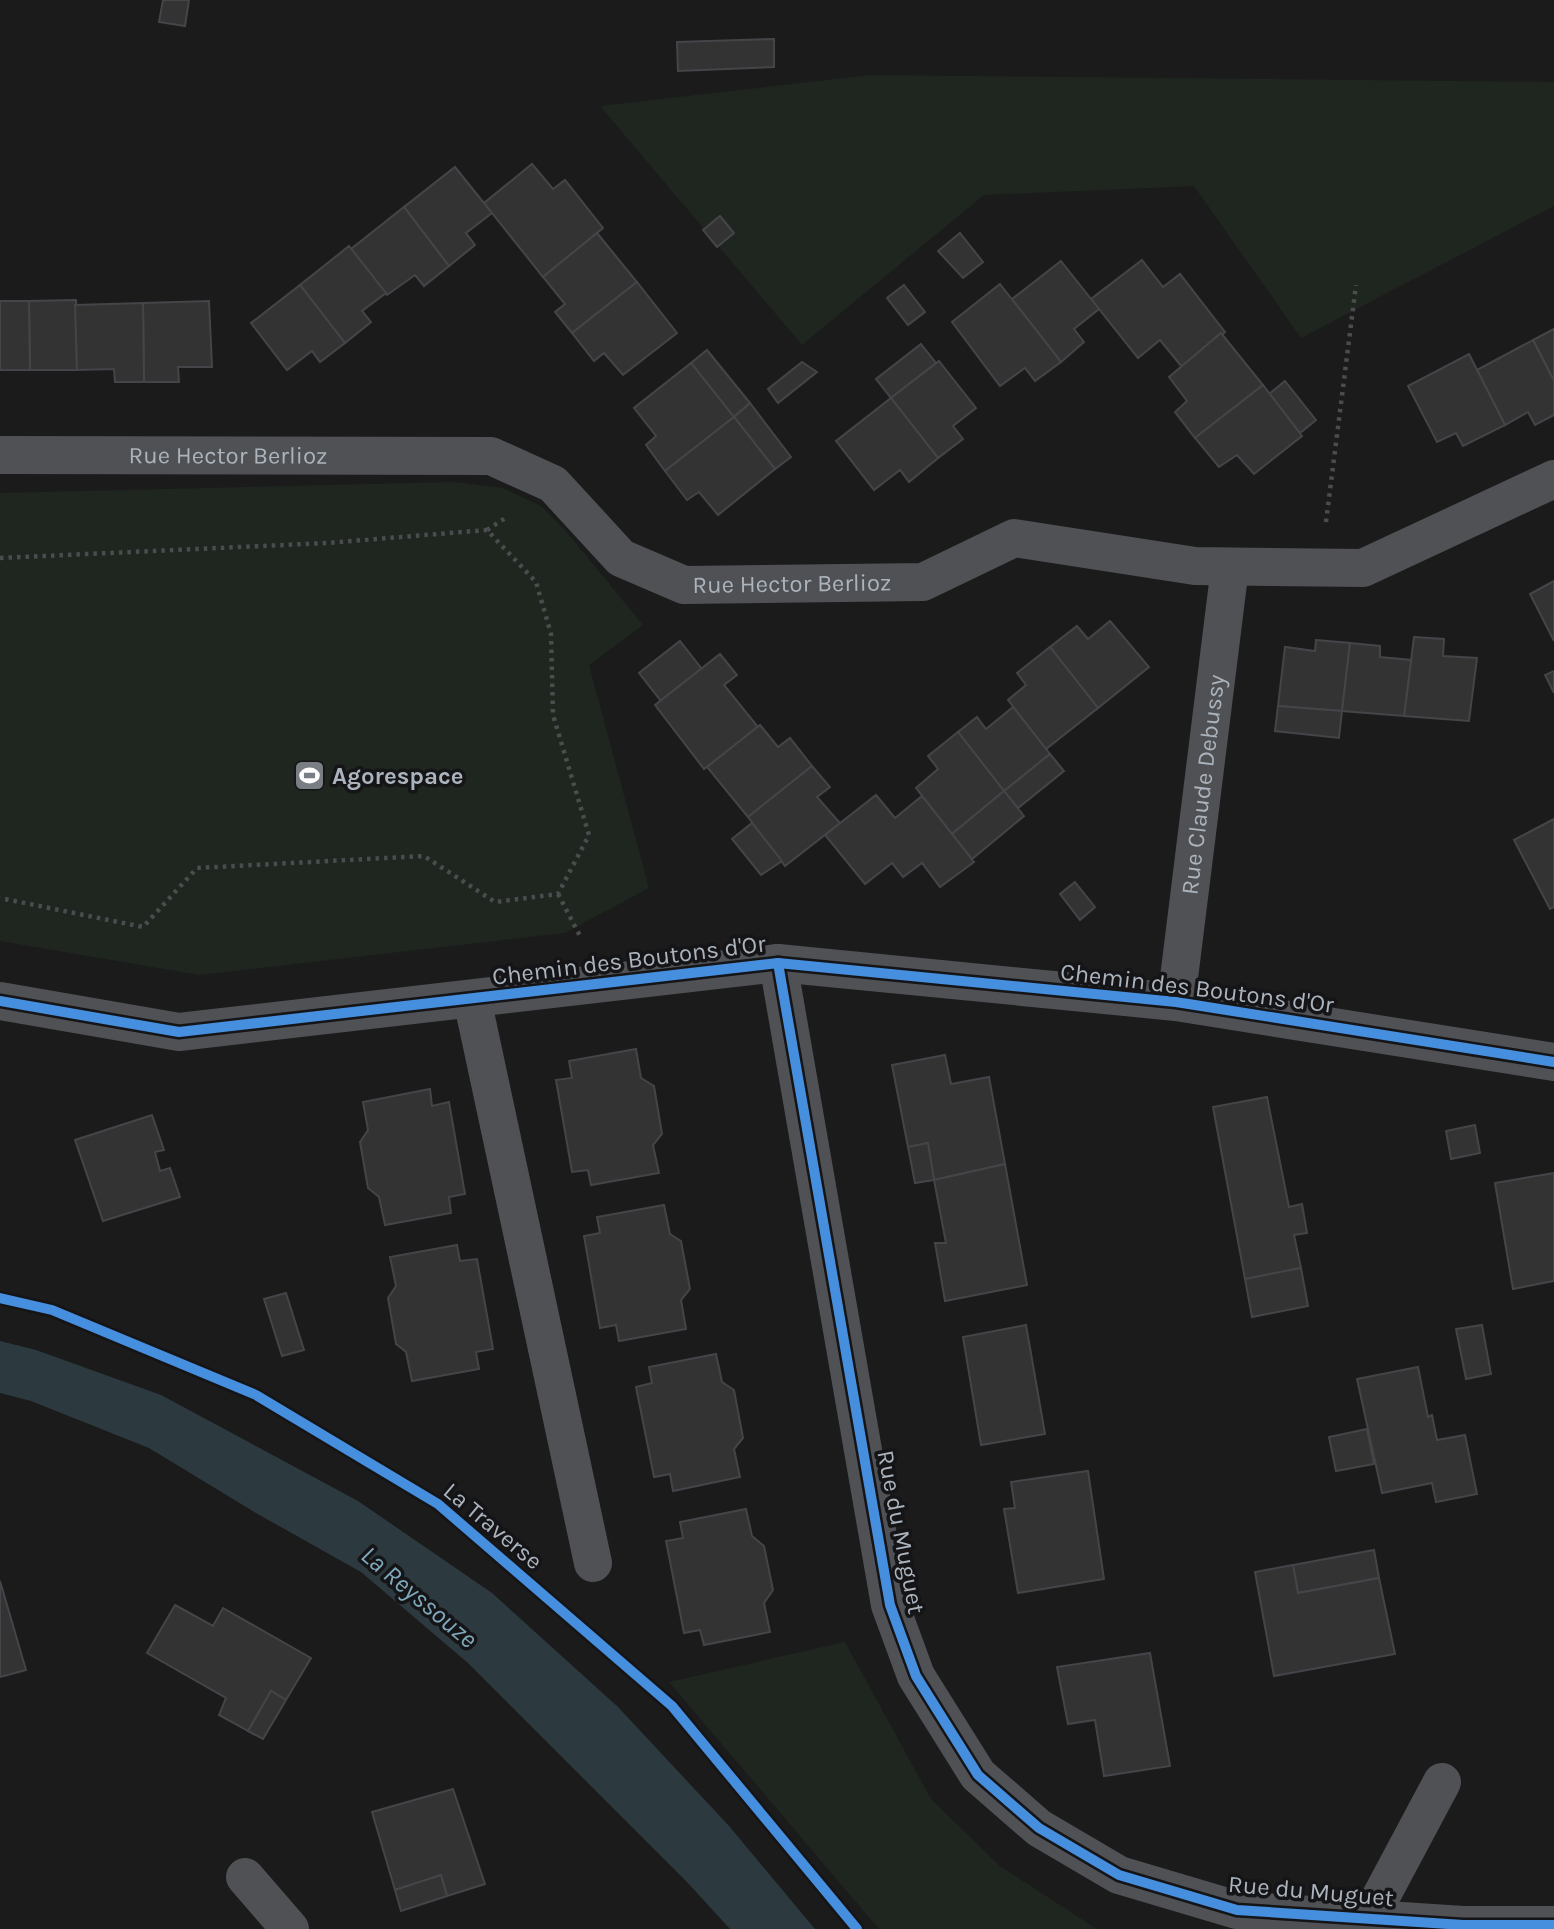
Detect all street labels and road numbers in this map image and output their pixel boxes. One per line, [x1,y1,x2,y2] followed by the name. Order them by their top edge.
[129,441,327,470] street label: Rue Hector Berlioz
[692,568,892,599] street label: Rue Hector Berlioz
[1175,673,1231,896] street label: Rue Claude Debussy
[491,929,768,991] street label: Chemin des Boutons d'Or
[1059,957,1336,1019] street label: Chemin des Boutons d'Or
[871,1448,931,1616] street label: Rue du Muguet
[438,1477,548,1575] street label: La Traverse
[1227,1870,1395,1912] street label: Rue du Muguet

